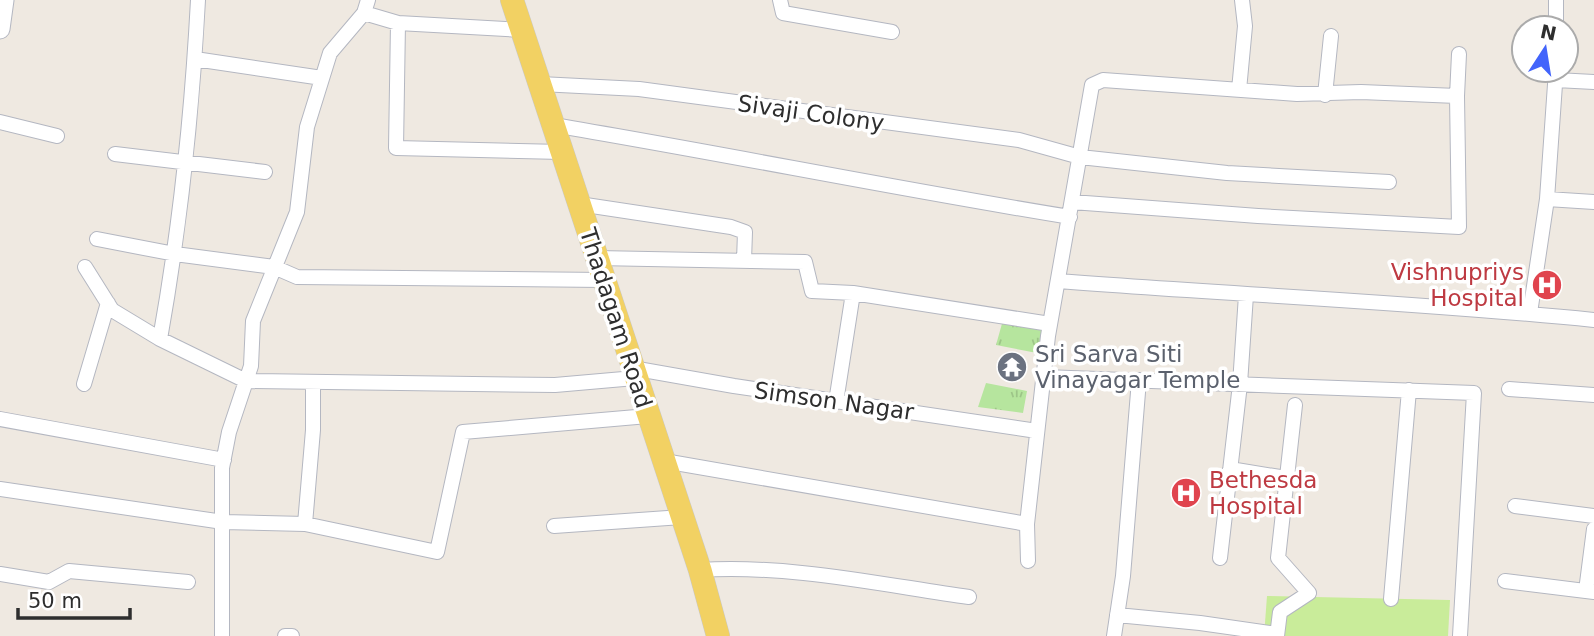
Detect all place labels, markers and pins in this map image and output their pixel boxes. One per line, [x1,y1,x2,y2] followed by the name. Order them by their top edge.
[1391,259,1524,311] place label: Vishnupriys Hospital
[1530,268,1564,302] hospital icon: Vishnupriys Hospital
[1035,341,1240,393] place label: Sri Sarva Siti Vinayagar Temple
[995,350,1029,384] temple icon: Sri Sarva Siti Vinayagar Temple
[1209,467,1317,519] place label: Bethesda Hospital
[1169,476,1203,510] hospital icon: Bethesda Hospital

